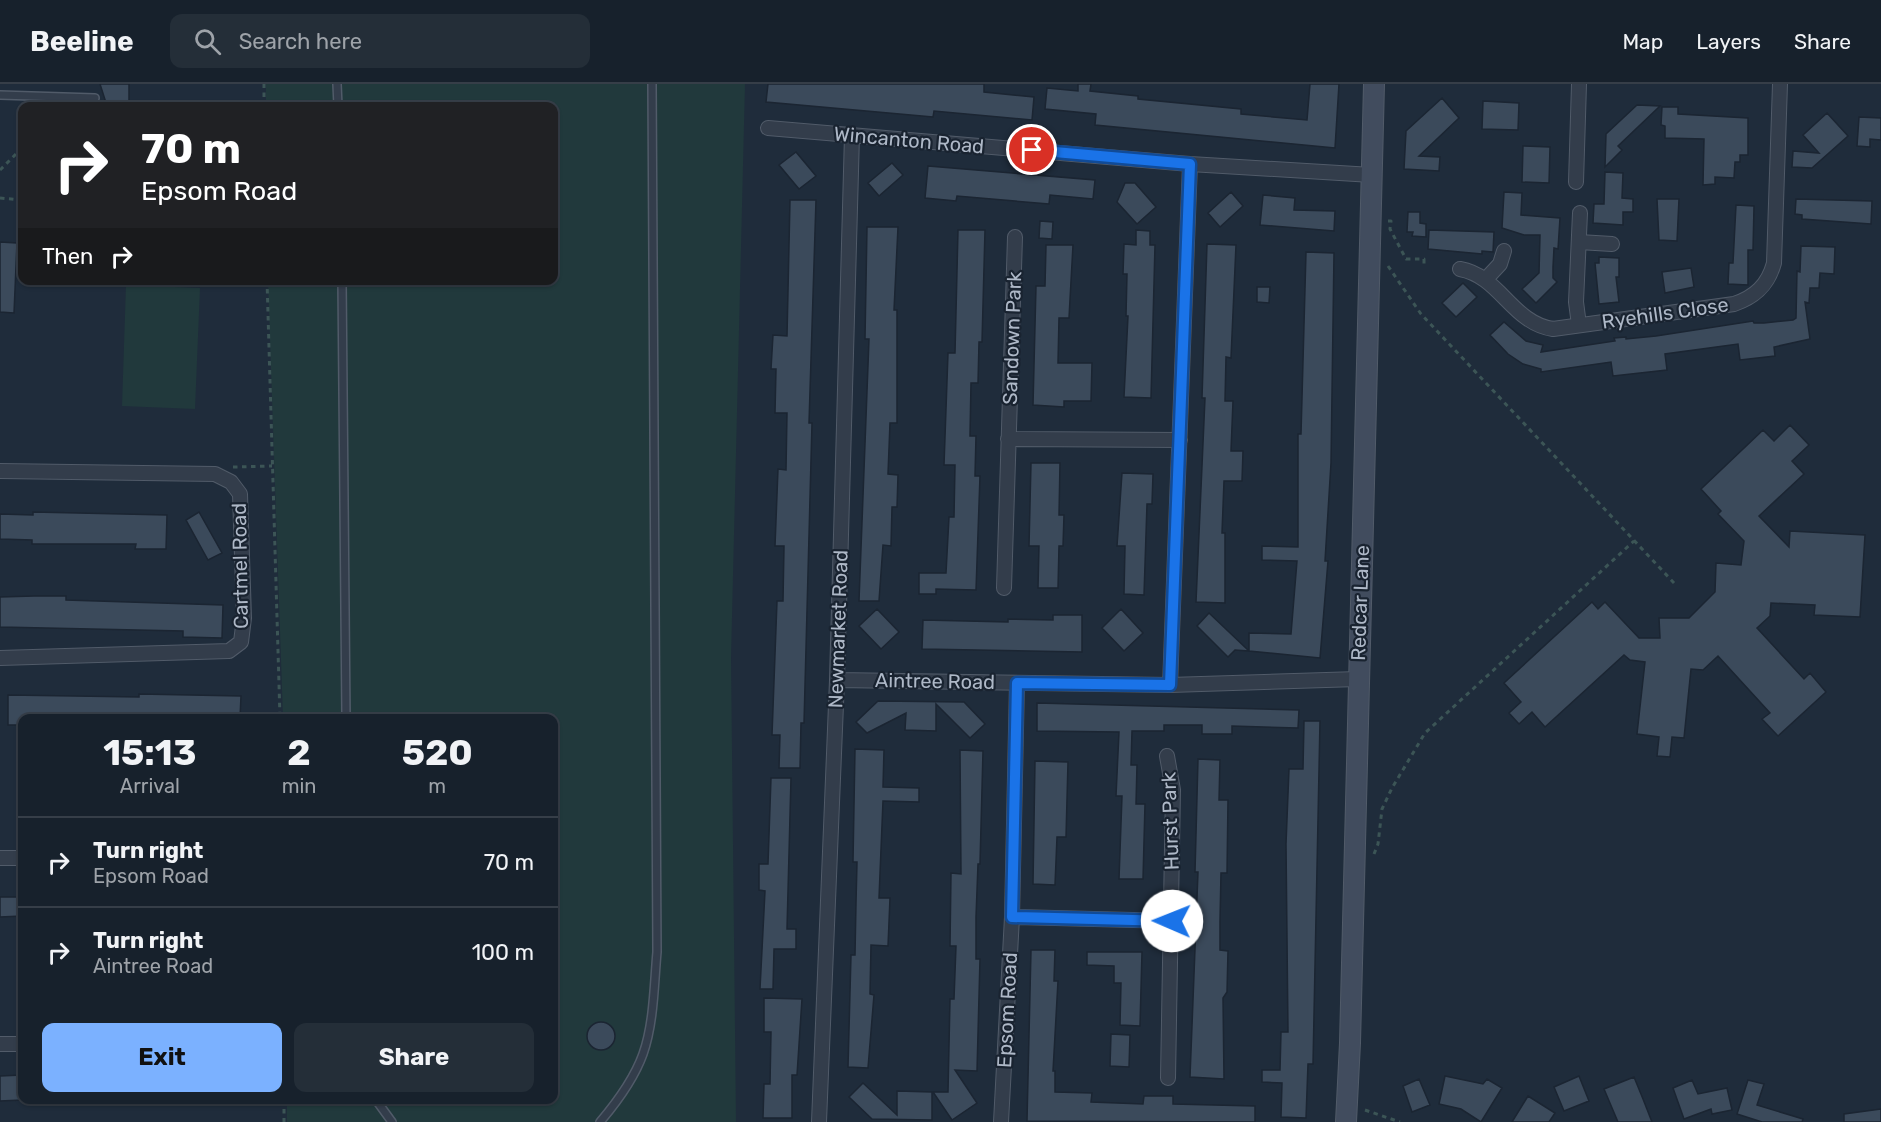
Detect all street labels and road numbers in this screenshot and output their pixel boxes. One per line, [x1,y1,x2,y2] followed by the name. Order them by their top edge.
[833,121,985,159] street label: Wincanton Road
[998,270,1026,405] street label: Sandown Park
[1600,292,1730,334] street label: Ryehills Close
[227,503,253,629] street label: Cartmel Road
[1346,545,1374,661] street label: Redcar Lane
[823,549,853,709] street label: Newmarket Road
[875,668,995,694] street label: Aintree Road
[1156,771,1184,871] street label: Hurst Park
[992,952,1022,1068] street label: Epsom Road

